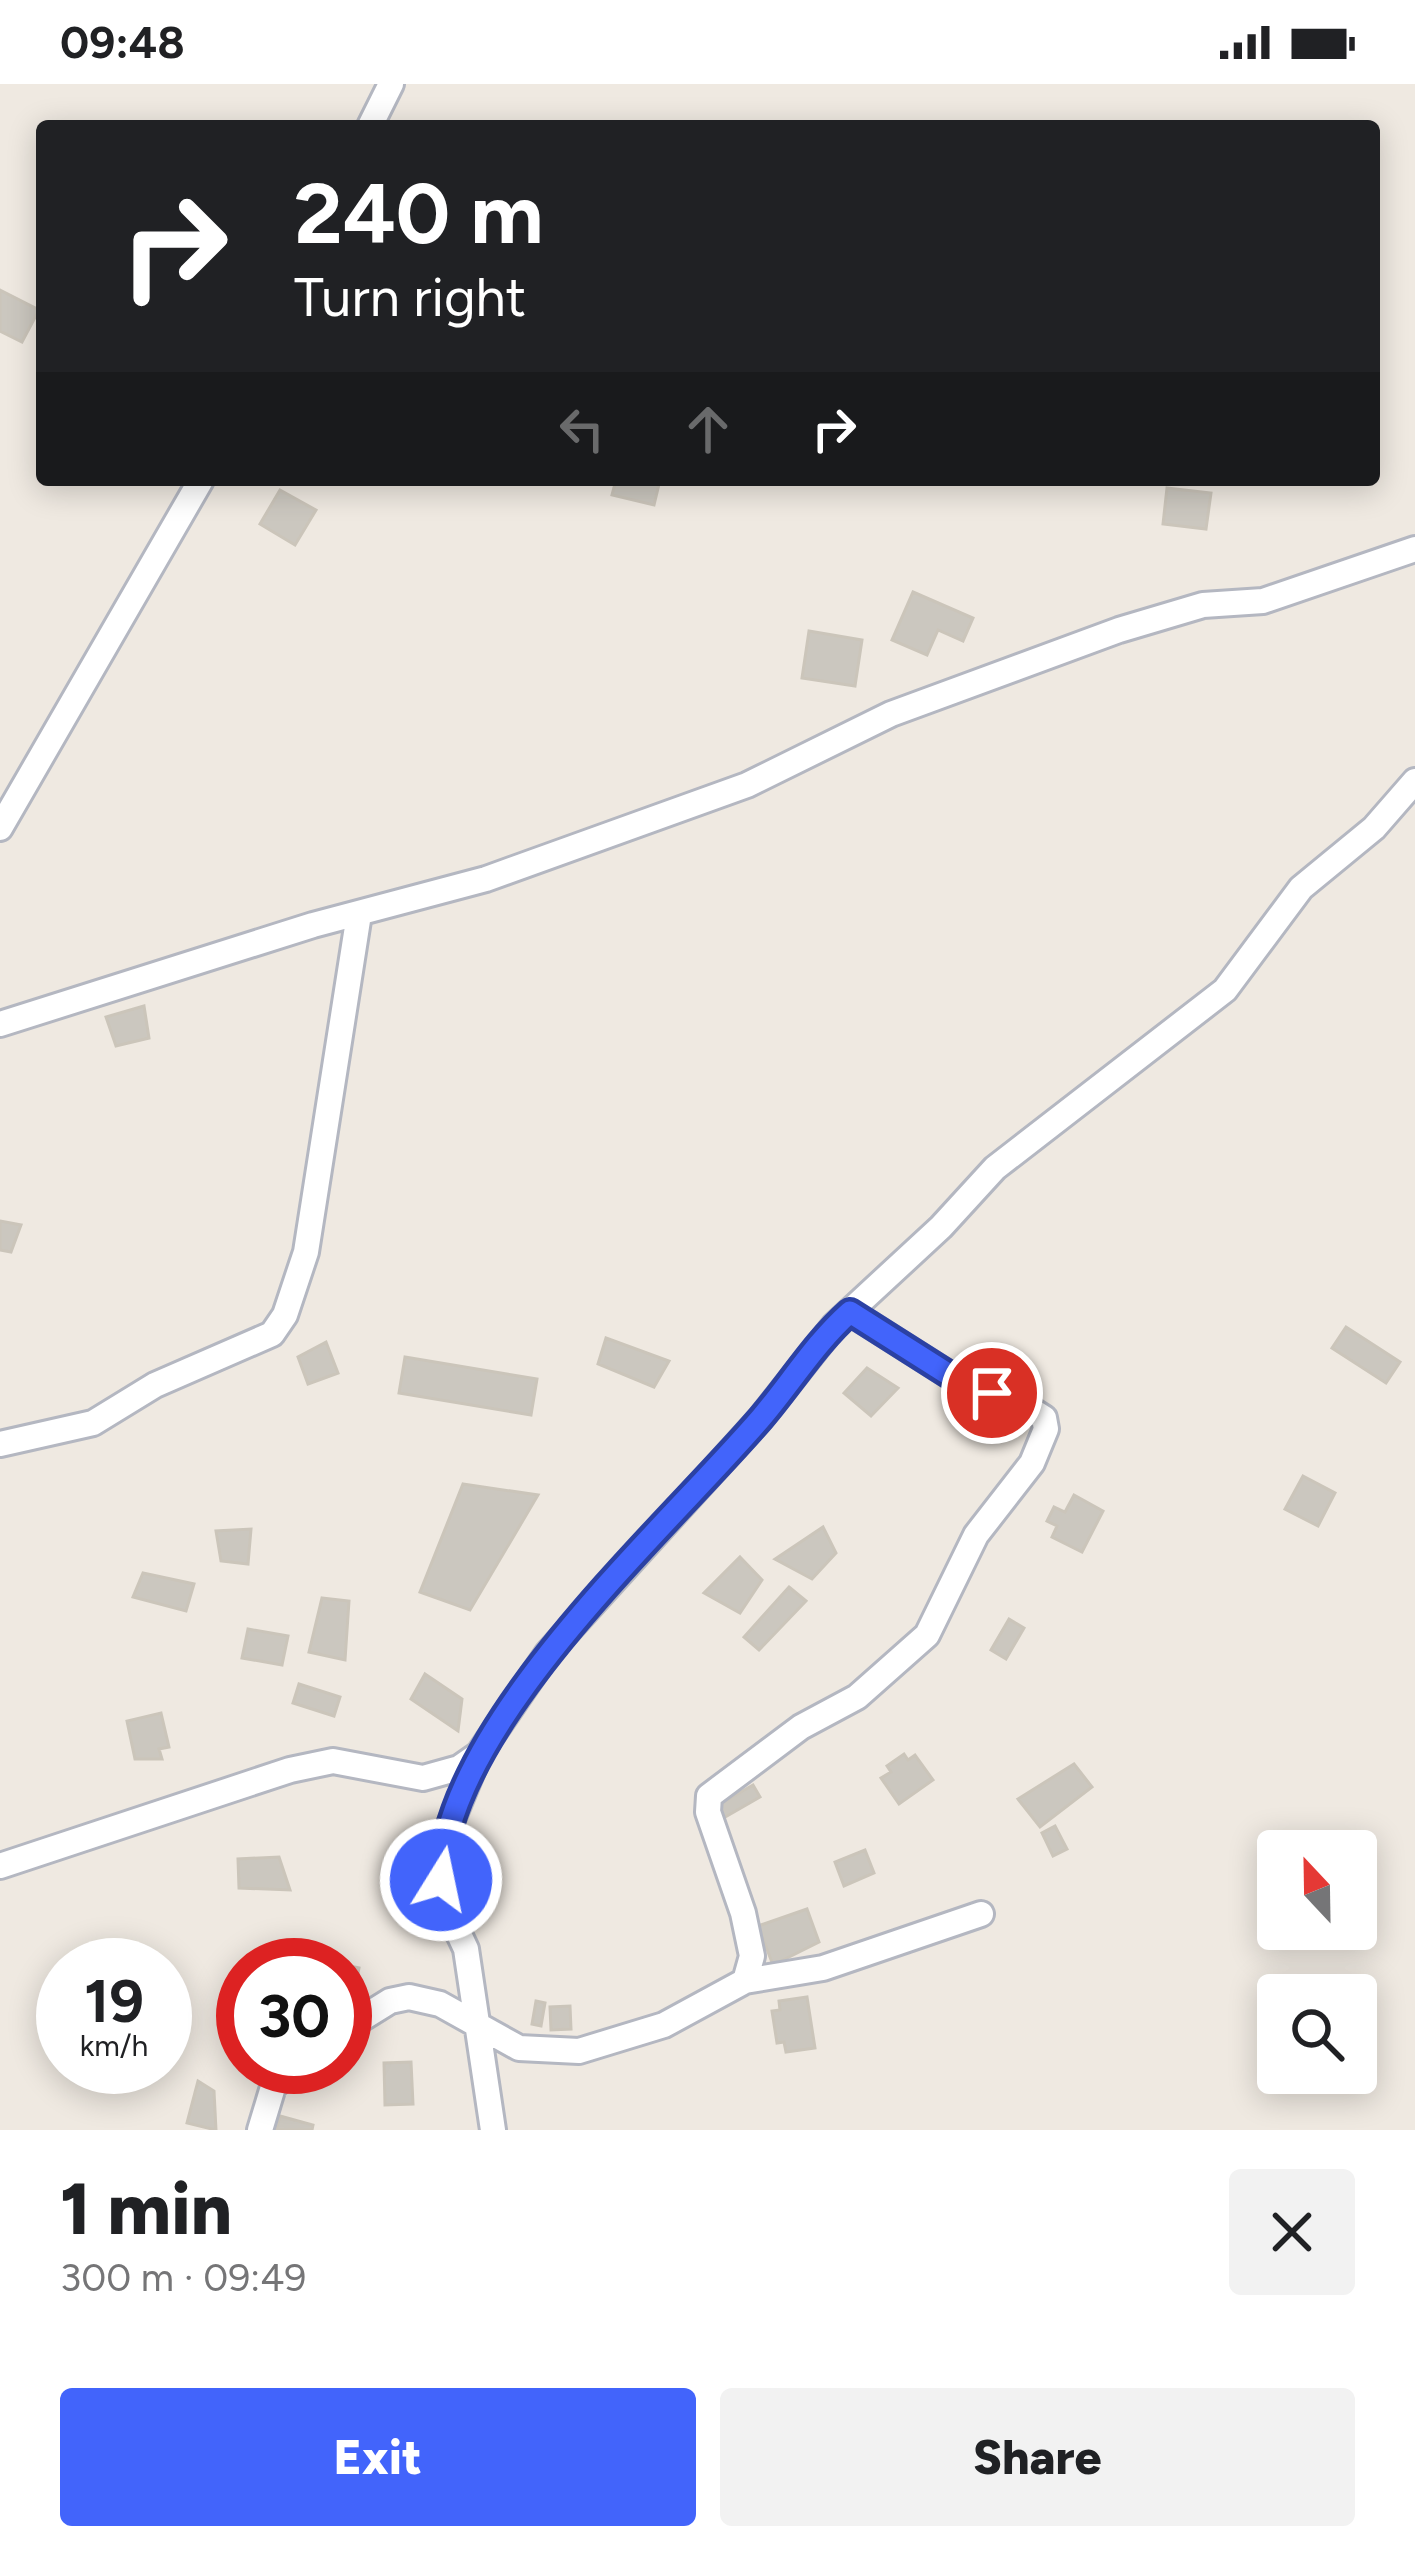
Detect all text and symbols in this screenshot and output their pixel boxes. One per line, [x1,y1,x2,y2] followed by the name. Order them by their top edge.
[60,15,185,69] text: 09:48
[294,163,543,264] text: 240 m
[96,168,252,324] icon: right
[294,265,526,330] text: Turn right
[549,396,615,462] icon: left
[675,396,741,462] icon: ahead
[801,396,867,462] icon: right
[941,1342,1043,1444] pin
[959,1360,1025,1426] icon: arrive
[378,1817,504,1943] position arrow
[1257,1830,1377,1950] north arrow
[1257,1830,1377,2094] map controls
[216,1938,372,2094] speed limit sign: 30
[84,1965,144,2037] text: 19
[1257,1974,1377,2094] button: search
[80,2027,148,2064] text: km/h
[60,2166,232,2252] text: 1 min
[1229,2169,1355,2295] button: close
[60,2254,306,2301] text: 300 m · 09:49
[60,2388,696,2526] button: Exit
[720,2388,1355,2526] button: Share

